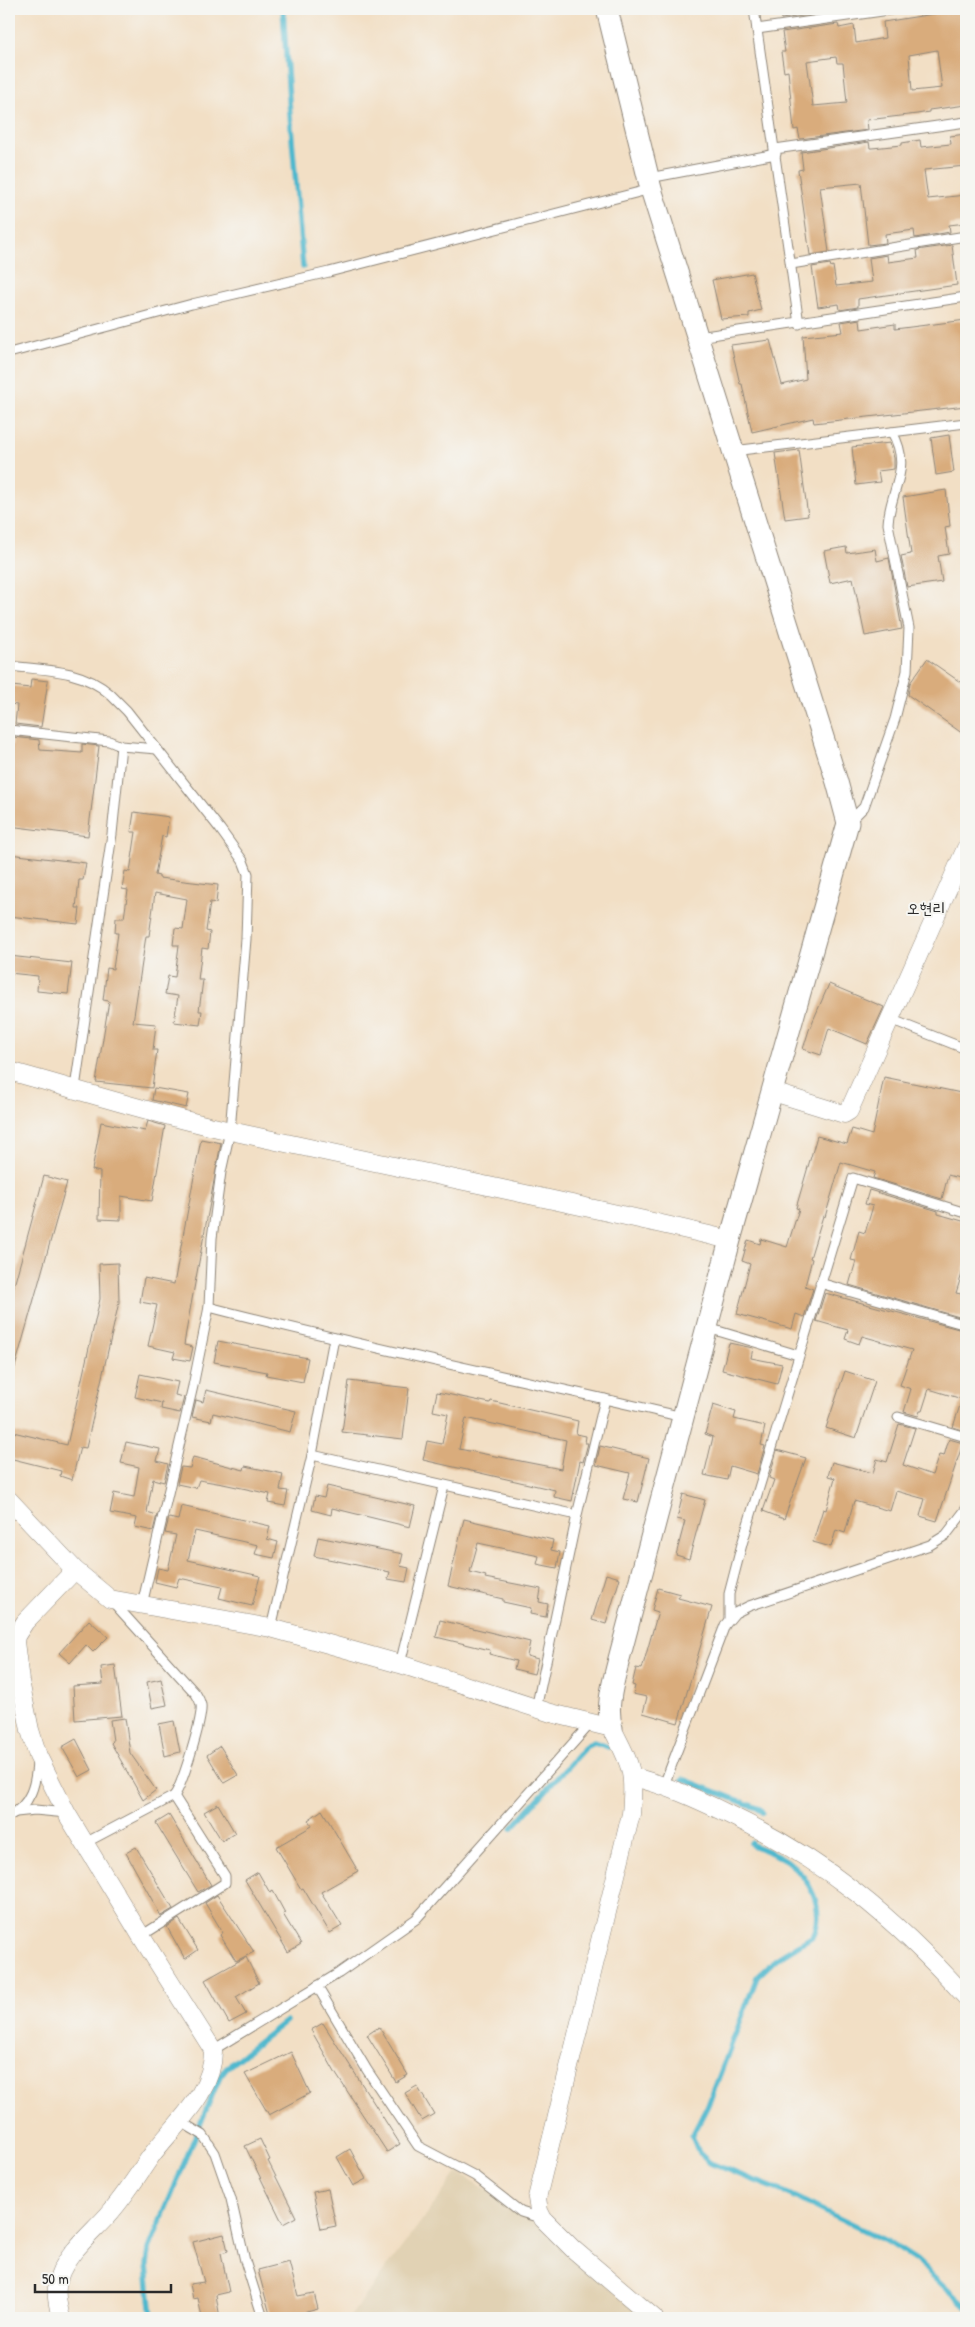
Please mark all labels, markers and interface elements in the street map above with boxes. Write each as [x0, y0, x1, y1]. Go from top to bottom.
district label: 오현리 [907, 897, 945, 919]
scale bar [35, 2262, 171, 2294]
text: 50 m [42, 2268, 69, 2289]

